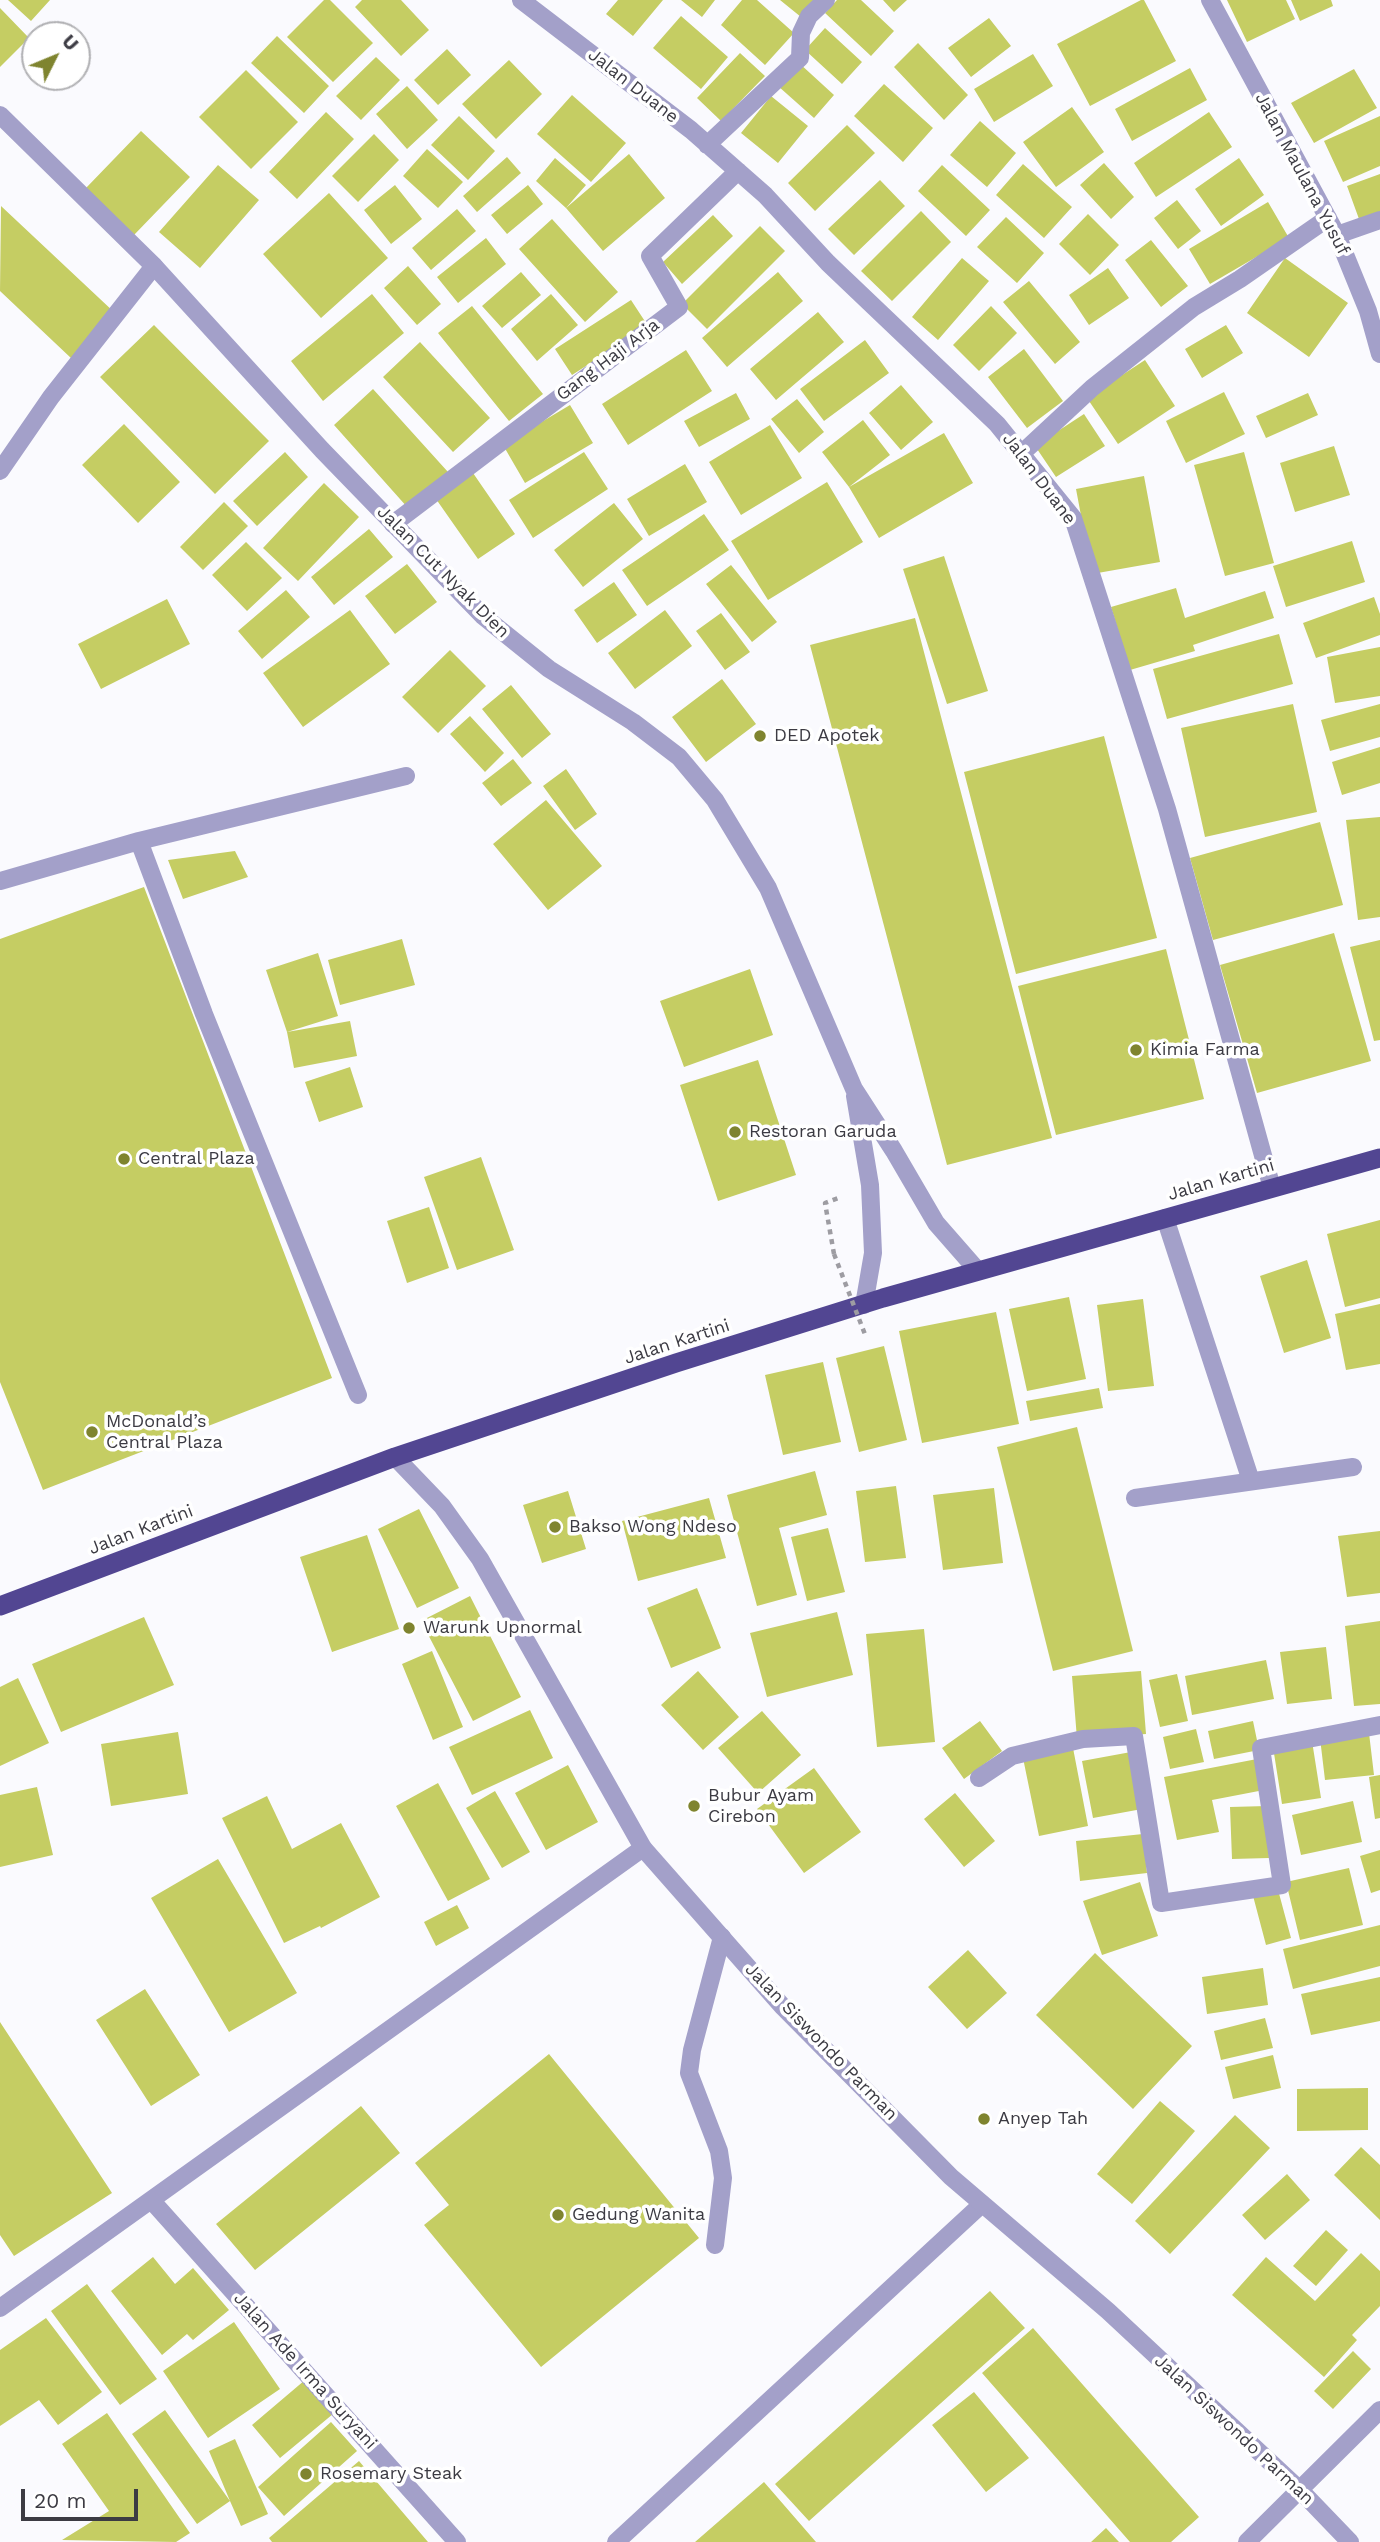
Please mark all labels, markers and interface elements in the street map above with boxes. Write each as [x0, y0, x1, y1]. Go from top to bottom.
north arrow [21, 21, 91, 91]
text: U [57, 30, 83, 55]
street label: Jalan Duane [583, 44, 683, 128]
street label: Jalan Maulana Yusuf [1250, 89, 1354, 259]
street label: Gang Haji Arja [552, 314, 664, 406]
street label: Jalan Duane [998, 429, 1080, 529]
street label: Jalan Cut Nyak Dien [372, 501, 514, 643]
place label: DED Apotek [774, 725, 880, 747]
marker: DED Apotek [752, 728, 768, 744]
place label: Kimia Farma [1150, 1039, 1260, 1061]
marker: Kimia Farma [1128, 1042, 1144, 1058]
place label: Restoran Garuda [749, 1121, 897, 1143]
marker: Restoran Garuda [727, 1124, 743, 1140]
place label: Central Plaza [138, 1148, 255, 1170]
marker: Central Plaza [116, 1151, 132, 1167]
street label: Jalan Kartini [1165, 1154, 1277, 1206]
street label: Jalan Kartini [621, 1315, 733, 1369]
place label: McDonald’s Central Plaza [106, 1411, 223, 1454]
marker: McDonald’s Central Plaza [84, 1424, 100, 1440]
street label: Jalan Kartini [86, 1500, 196, 1560]
place label: Bakso Wong Ndeso [569, 1516, 737, 1538]
marker: Bakso Wong Ndeso [547, 1519, 563, 1535]
place label: Warunk Upnormal [423, 1617, 582, 1639]
marker: Warunk Upnormal [401, 1620, 417, 1636]
place label: Bubur Ayam Cirebon [708, 1785, 814, 1828]
marker: Bubur Ayam Cirebon [686, 1798, 702, 1814]
street label: Jalan Siswondo Parman [740, 1959, 902, 2125]
place label: Anyep Tah [998, 2108, 1088, 2130]
marker: Anyep Tah [976, 2111, 992, 2127]
place label: Gedung Wanita [572, 2204, 705, 2226]
marker: Gedung Wanita [550, 2207, 566, 2223]
street label: Jalan Ade Irma Suryani [229, 2288, 381, 2454]
street label: Jalan Siswondo Parman [1150, 2350, 1318, 2510]
place label: Rosemary Steak [320, 2463, 462, 2485]
marker: Rosemary Steak [298, 2466, 314, 2482]
scale bar [24, 2476, 142, 2520]
text: 20 m [34, 2488, 86, 2513]

